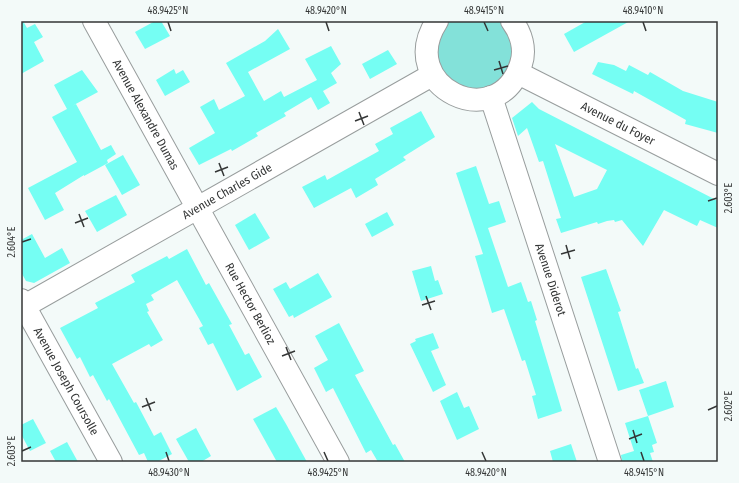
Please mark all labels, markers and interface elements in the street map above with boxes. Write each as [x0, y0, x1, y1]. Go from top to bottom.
text: 48.9425°N [148, 5, 188, 17]
text: 48.9420°N [305, 5, 347, 17]
text: 48.9415°N [464, 5, 504, 17]
text: 48.9410°N [623, 5, 663, 17]
street label: Avenue Alexandre Dumas [110, 57, 182, 172]
street label: Avenue du Foyer [579, 99, 658, 148]
street label: Avenue Charles Gide [180, 160, 274, 222]
text: 2.603°E [723, 182, 735, 213]
text: 2.604°E [6, 226, 18, 257]
street label: Avenue Diderot [532, 242, 569, 318]
street label: Rue Hector Berlioz [222, 260, 279, 347]
street label: Avenue Joseph Coursolle [31, 325, 102, 438]
text: 2.602°E [723, 391, 735, 421]
text: 2.603°E [6, 435, 18, 466]
text: 48.9430°N [148, 467, 190, 479]
text: 48.9425°N [308, 467, 348, 479]
text: 48.9420°N [465, 467, 507, 479]
text: 48.9415°N [624, 467, 664, 479]

